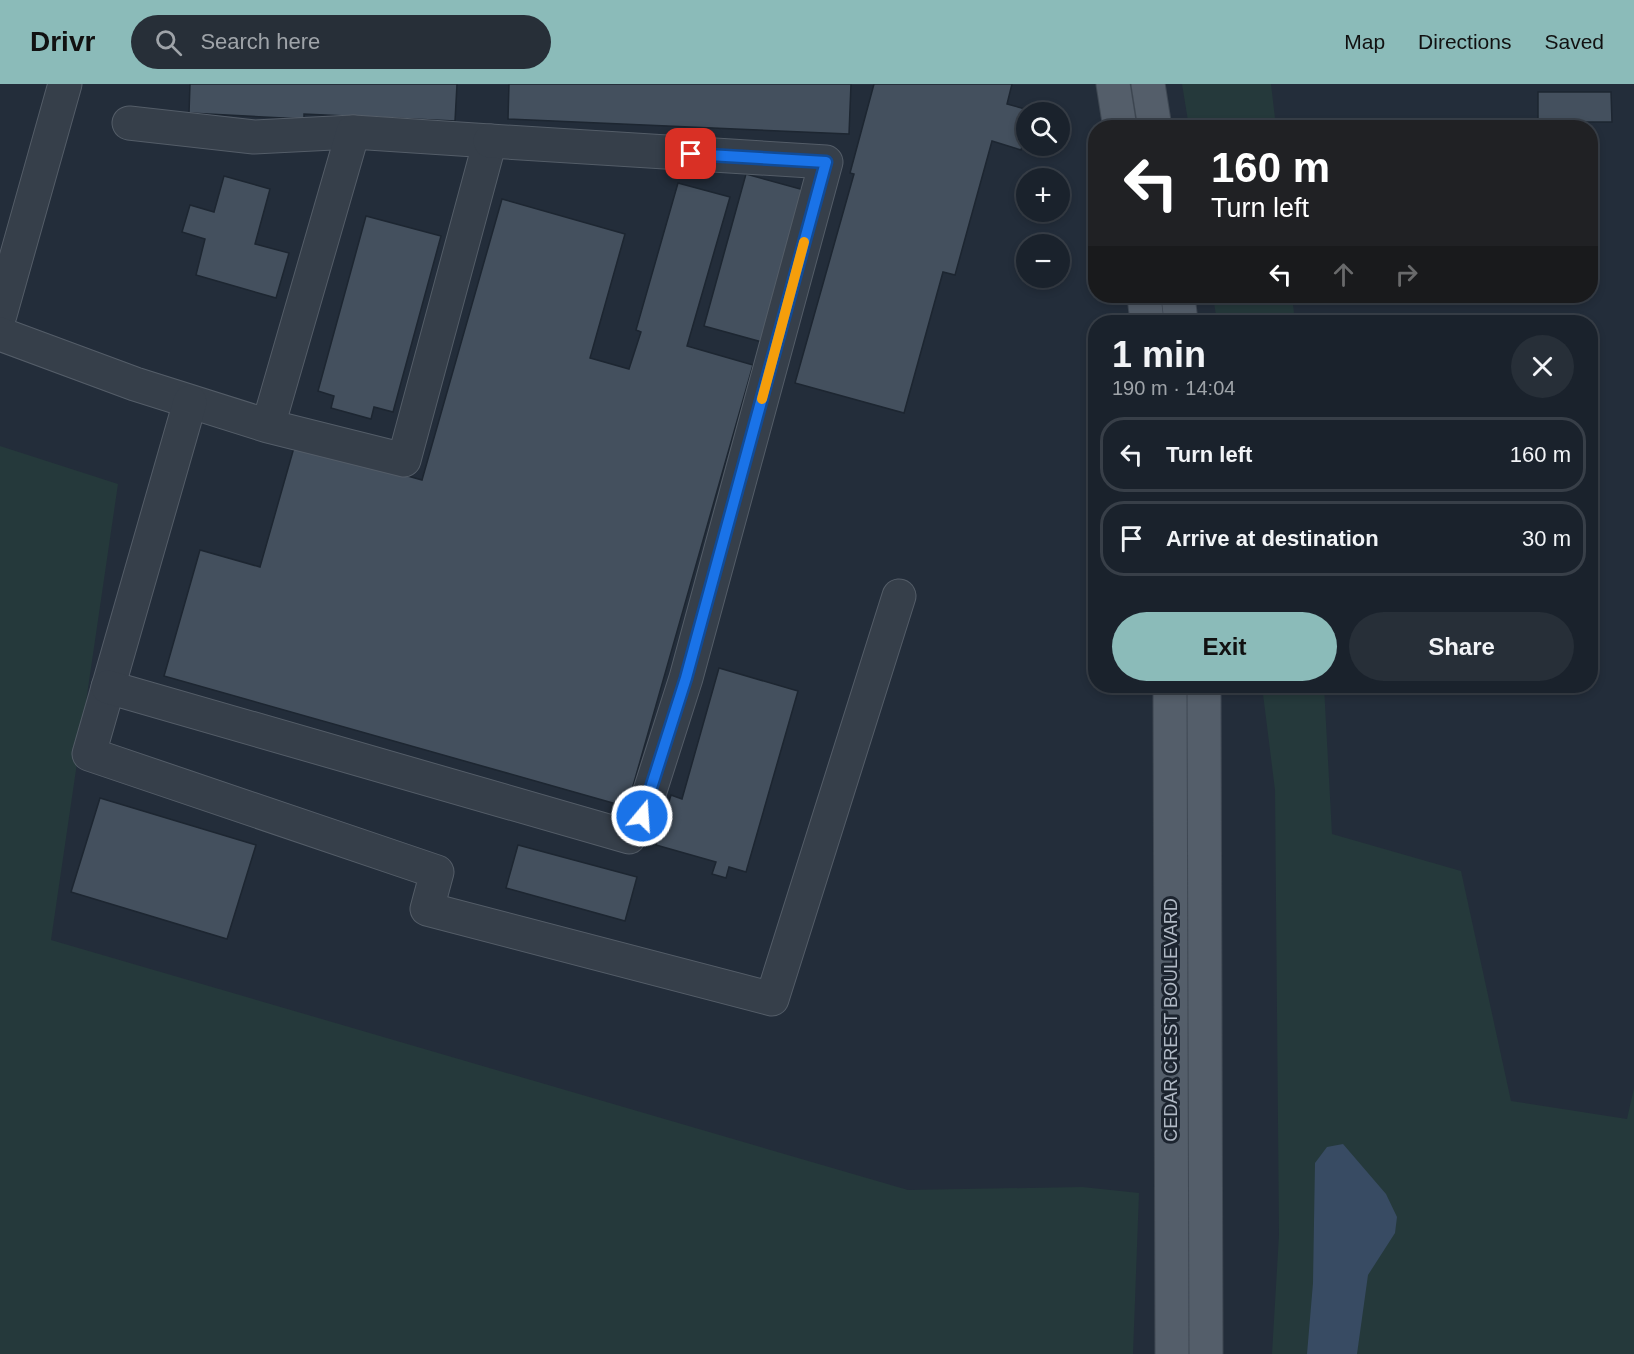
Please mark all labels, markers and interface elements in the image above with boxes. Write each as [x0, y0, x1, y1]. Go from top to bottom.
search box [131, 15, 551, 69]
text: Drivr [30, 26, 95, 57]
icon: search [152, 26, 185, 59]
text: Search here [200, 29, 320, 54]
text: Map [1344, 30, 1385, 53]
text: Directions [1418, 30, 1511, 53]
text: Saved [1544, 30, 1604, 53]
map controls [1016, 102, 1070, 288]
button: search [1016, 102, 1070, 156]
pin [665, 128, 716, 179]
icon: arrive [674, 137, 707, 170]
icon: left [1112, 144, 1190, 222]
text: 160 m [1211, 144, 1330, 191]
button: + [1016, 168, 1070, 222]
text: Turn left [1211, 193, 1309, 223]
button: − [1016, 234, 1070, 288]
icon: left [1264, 258, 1297, 291]
icon: ahead [1327, 258, 1360, 291]
icon: right [1390, 258, 1423, 291]
text: 1 min [1112, 334, 1206, 375]
button: close [1511, 335, 1574, 398]
text: 190 m · 14:04 [1112, 377, 1235, 399]
icon: left [1115, 438, 1148, 471]
text: Turn left [1166, 442, 1252, 467]
text: 160 m [1510, 442, 1571, 467]
icon: arrive [1115, 522, 1148, 555]
text: Arrive at destination [1166, 526, 1379, 551]
text: 30 m [1522, 526, 1571, 551]
button: Exit [1112, 612, 1337, 681]
button: Share [1349, 612, 1574, 681]
position arrow [610, 784, 674, 848]
street label: CEDAR CREST BOULEVARD [1161, 898, 1181, 1142]

